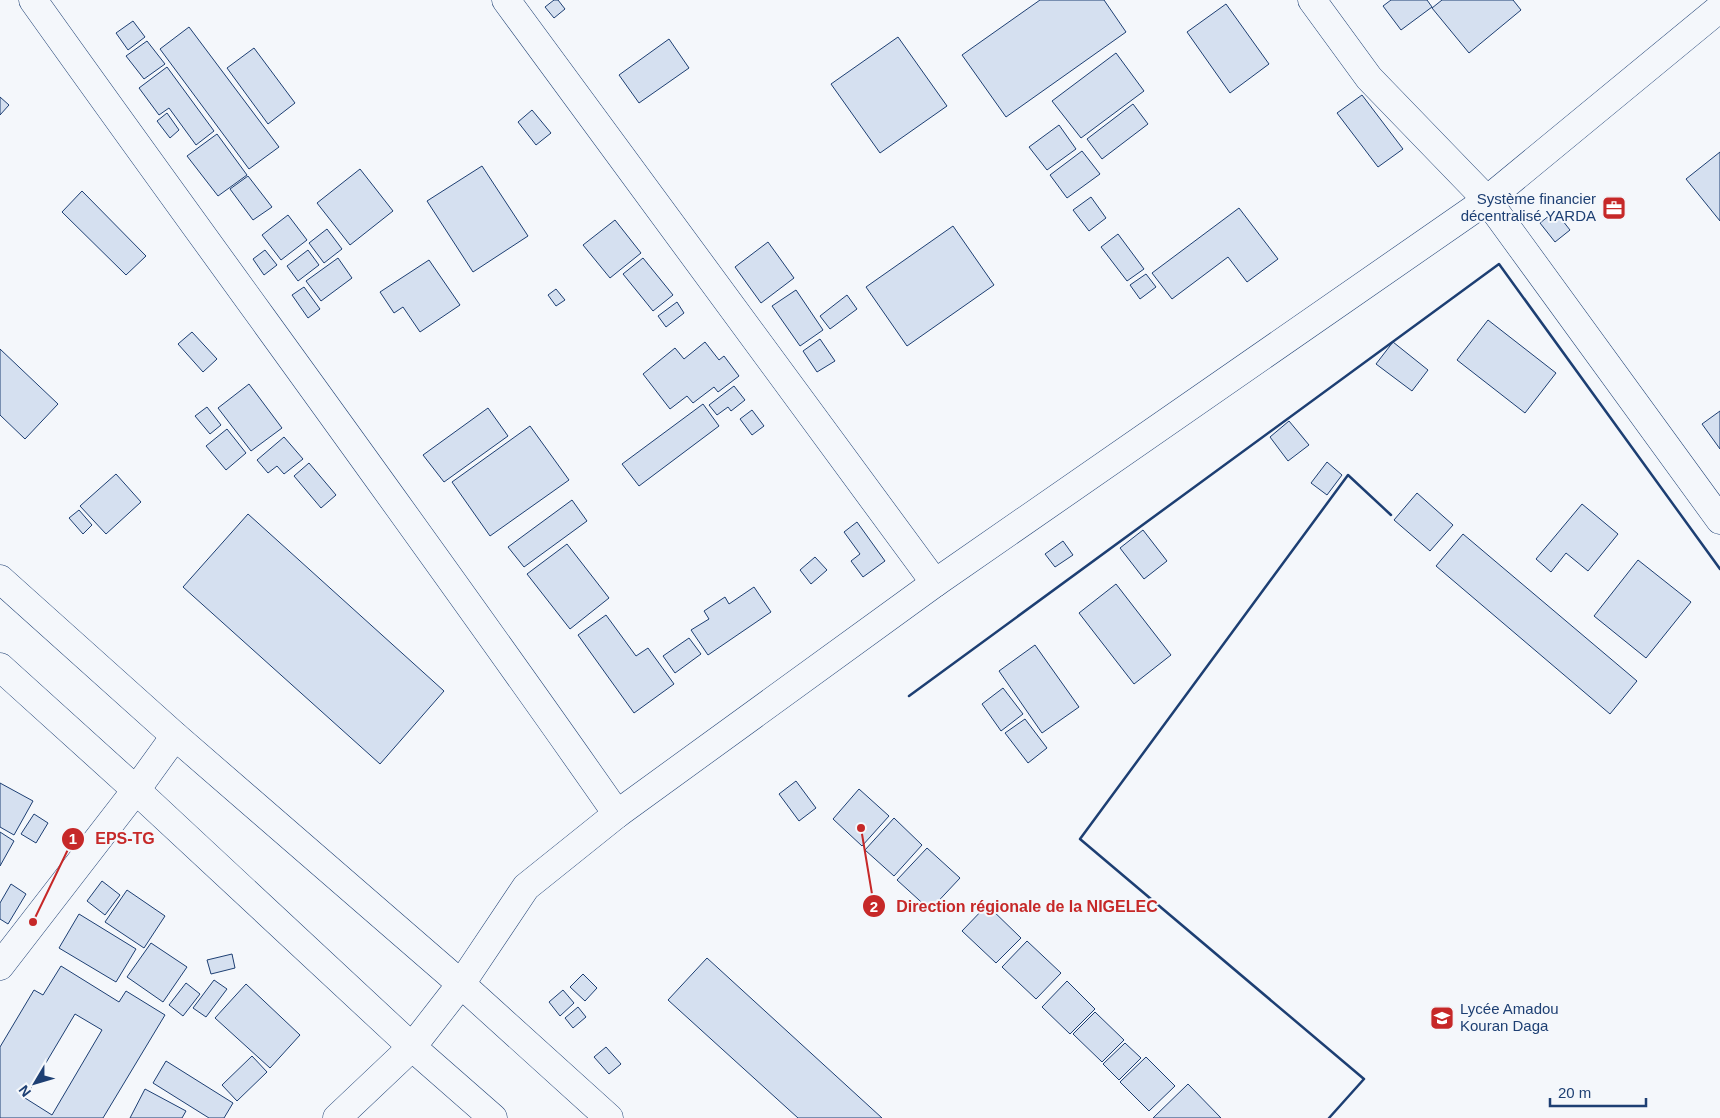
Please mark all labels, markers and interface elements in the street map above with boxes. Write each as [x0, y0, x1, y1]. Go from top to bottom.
place label: Système financier décentralisé YARDA [1461, 190, 1596, 224]
office icon: Système financier décentralisé YARDA [1601, 195, 1627, 221]
callout: EPS-TG [60, 823, 165, 854]
text: 1 [69, 830, 77, 847]
text: EPS-TG [95, 830, 155, 847]
callout: Direction régionale de la NIGELEC [861, 891, 1168, 922]
text: 2 [870, 898, 878, 915]
text: Direction régionale de la NIGELEC [896, 898, 1158, 915]
place label: Lycée Amadou Kouran Daga [1460, 1000, 1559, 1034]
school or university icon: Lycée Amadou Kouran Daga [1429, 1005, 1455, 1031]
north arrow [10, 1058, 60, 1108]
scale bar [1550, 1076, 1646, 1108]
text: N [15, 1082, 34, 1100]
text: 20 m [1558, 1084, 1591, 1101]

